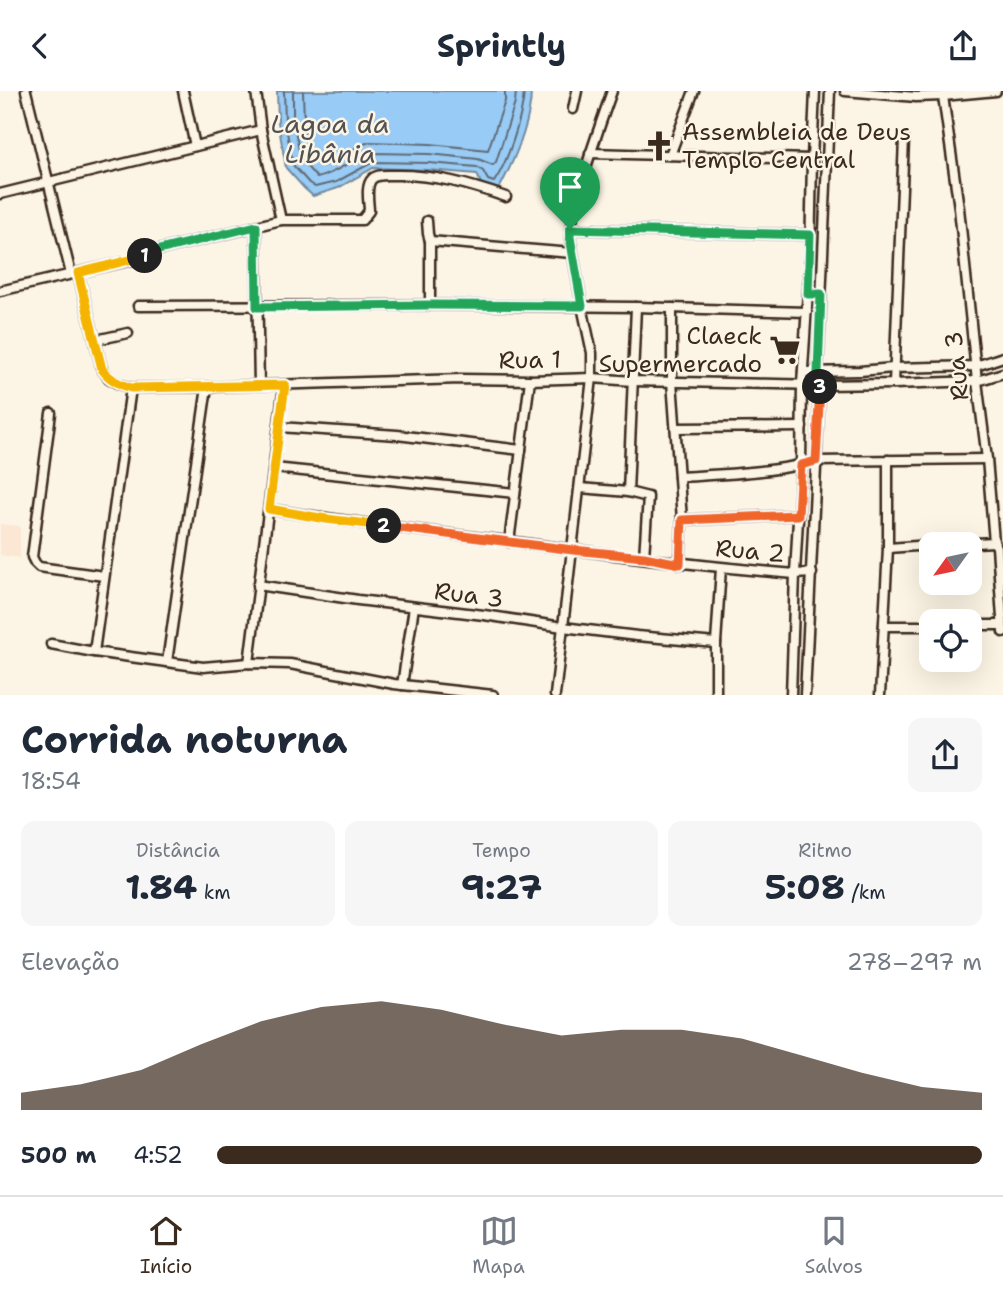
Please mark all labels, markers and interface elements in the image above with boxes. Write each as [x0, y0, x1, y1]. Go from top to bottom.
text: Sprintly [437, 24, 566, 67]
icon: back [21, 27, 59, 65]
icon: share [944, 27, 982, 65]
water label: Lagoa da Libânia [271, 106, 389, 171]
place label: Assembleia de Deus Templo Central [682, 116, 911, 176]
church icon: Assembleia de Deus Templo Central [642, 129, 676, 163]
pin [540, 157, 600, 229]
icon: arrive [551, 168, 589, 206]
pin: 1 [128, 239, 162, 273]
text: 1 [140, 243, 149, 268]
place label: Claeck Supermercado [599, 320, 762, 380]
street label: Rua 3 [937, 330, 977, 402]
supermarket icon: Claeck Supermercado [768, 333, 802, 367]
street label: Rua 1 [498, 343, 562, 377]
pin: 3 [802, 369, 838, 405]
text: 3 [813, 374, 826, 399]
pin: 2 [366, 509, 402, 543]
text: 2 [377, 513, 390, 538]
street label: Rua 2 [714, 532, 786, 570]
north arrow [919, 532, 982, 595]
map controls [919, 532, 982, 672]
street label: Rua 3 [433, 575, 505, 615]
button: locate [919, 609, 982, 672]
text: Corrida noturna [21, 714, 348, 765]
button: share [908, 718, 982, 792]
text: 18:54 [21, 766, 81, 796]
text: Distância [136, 838, 220, 863]
text: Tempo [472, 838, 531, 863]
text: Ritmo [798, 838, 852, 863]
text: 1.84 [125, 863, 197, 910]
text: 9:27 [461, 863, 542, 910]
text: 5:08 [765, 863, 845, 910]
text: km [197, 880, 231, 905]
text: /km [845, 880, 886, 905]
text: Elevação [21, 947, 120, 977]
text: 278–297 m [847, 947, 982, 977]
text: 500 m [21, 1140, 96, 1170]
text: 4:52 [133, 1140, 183, 1170]
tab: Início [140, 1212, 192, 1279]
tab: Mapa [472, 1212, 525, 1279]
tab: Salvos [805, 1212, 863, 1279]

